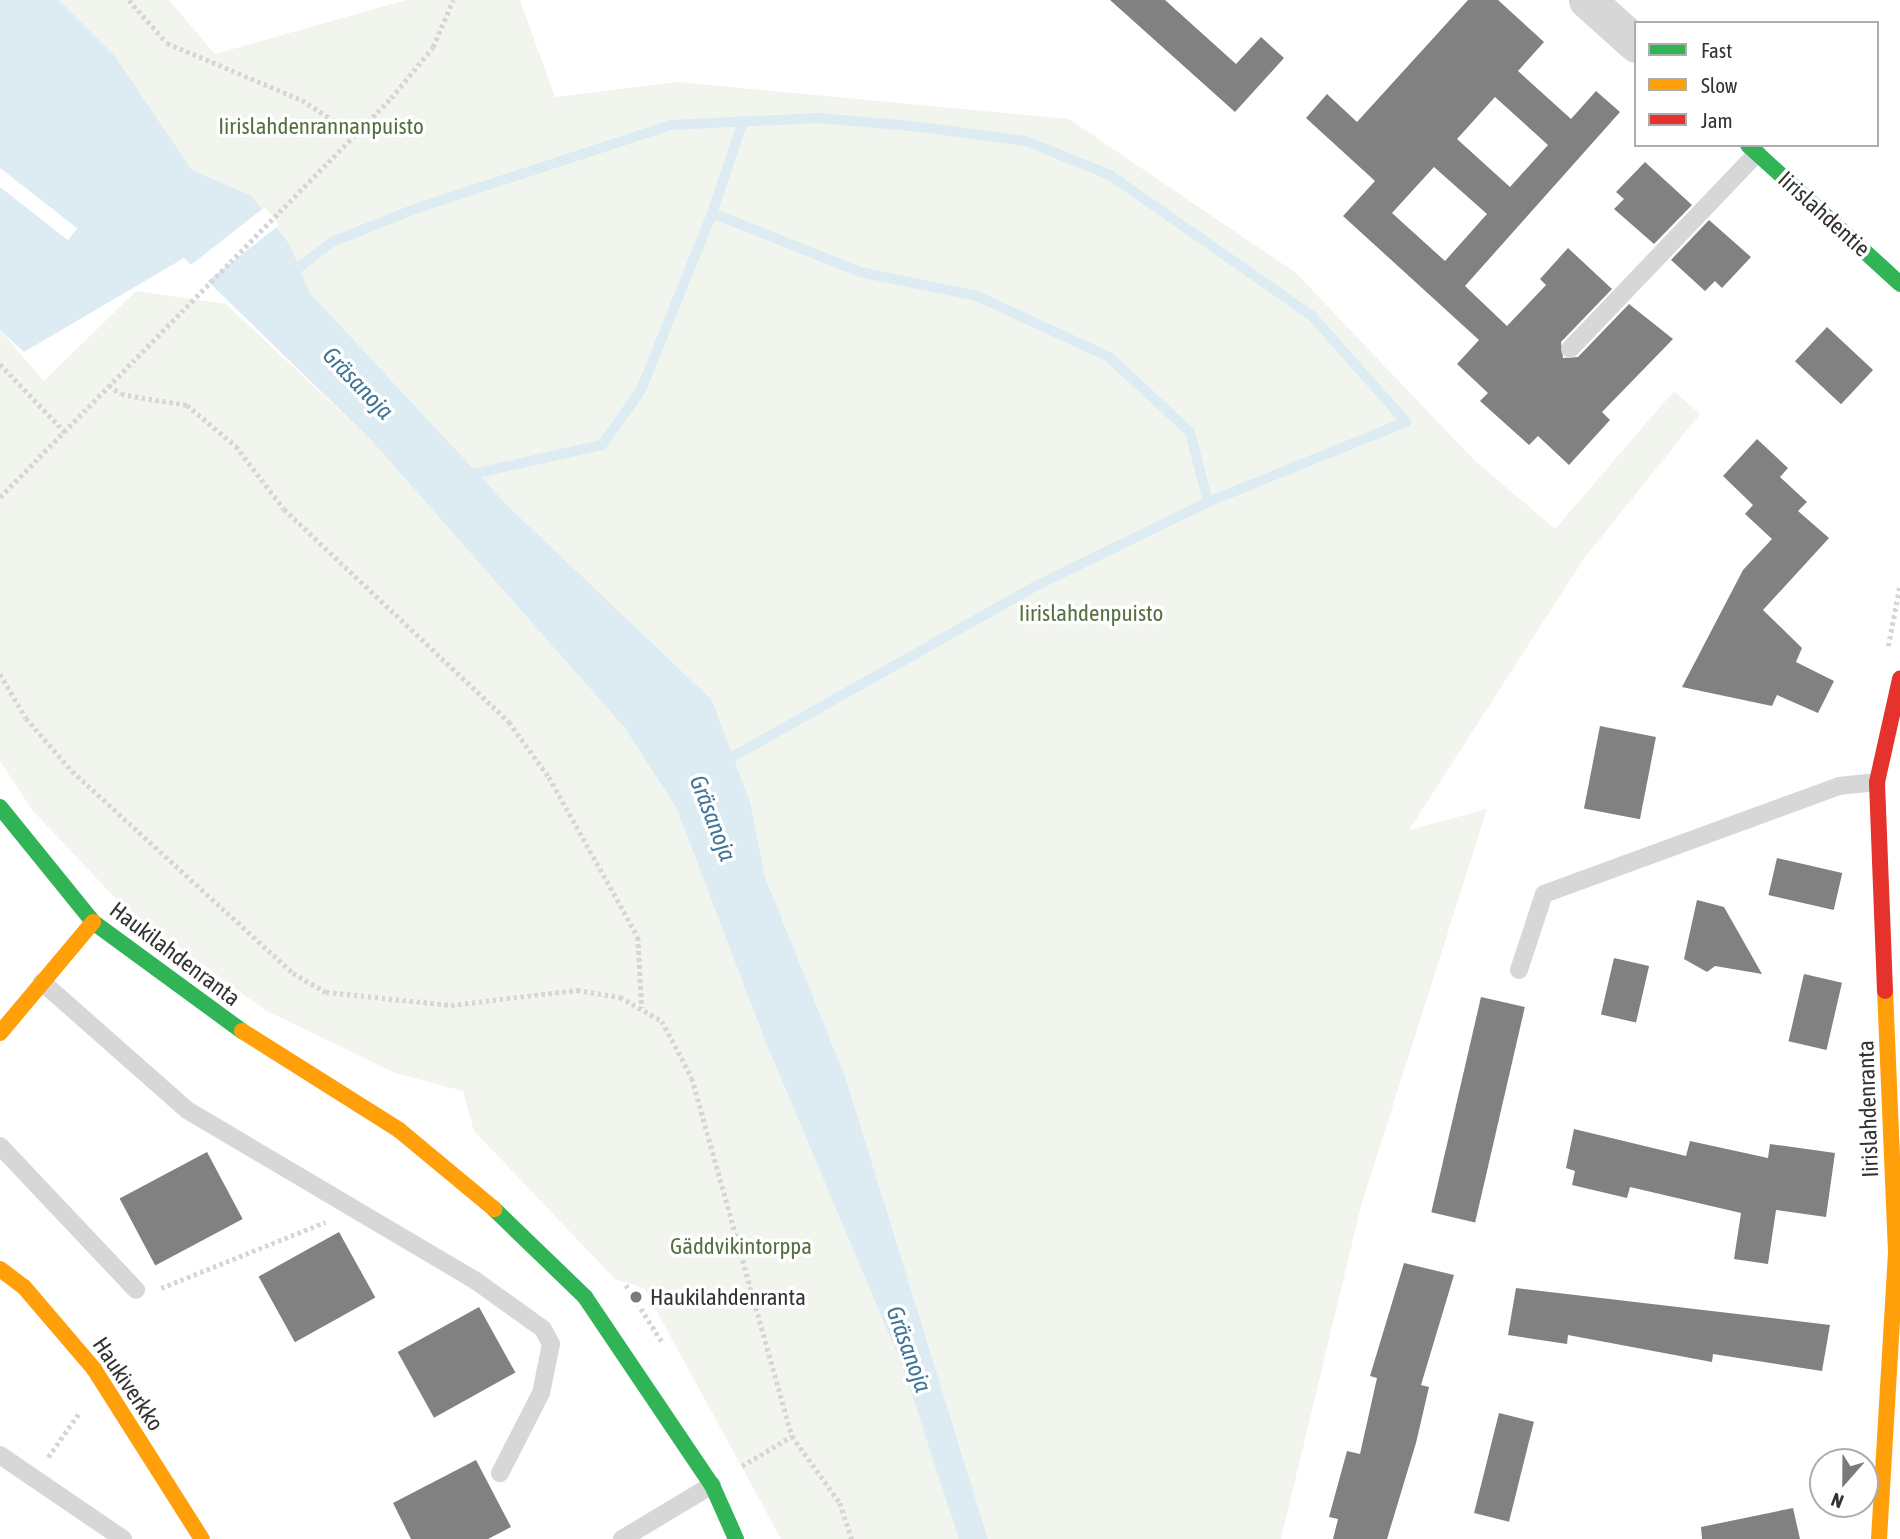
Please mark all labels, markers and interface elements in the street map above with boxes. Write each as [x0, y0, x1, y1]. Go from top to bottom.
legend [1634, 21, 1879, 147]
text: Fast [1701, 38, 1732, 62]
text: Slow [1701, 73, 1737, 97]
text: Jam [1701, 108, 1733, 132]
park label: Iirislahdenrannanpuisto [218, 112, 424, 140]
street label: Iirislahdentie [1772, 166, 1876, 262]
water label: Gräsanoja [317, 341, 399, 425]
park label: Iirislahdenpuisto [1019, 599, 1163, 627]
water label: Gräsanoja [684, 771, 742, 865]
street label: Haukilahdenranta [104, 896, 246, 1012]
street label: Iirislahdenranta [1852, 1040, 1884, 1178]
park label: Gäddvikintorppa [670, 1232, 812, 1260]
place label: Haukilahdenranta [650, 1283, 806, 1311]
marker: Haukilahdenranta [628, 1289, 644, 1305]
water label: Gräsanoja [880, 1302, 938, 1396]
street label: Haukiverkko [87, 1332, 169, 1436]
north arrow [1809, 1448, 1879, 1518]
text: N [1828, 1488, 1846, 1513]

